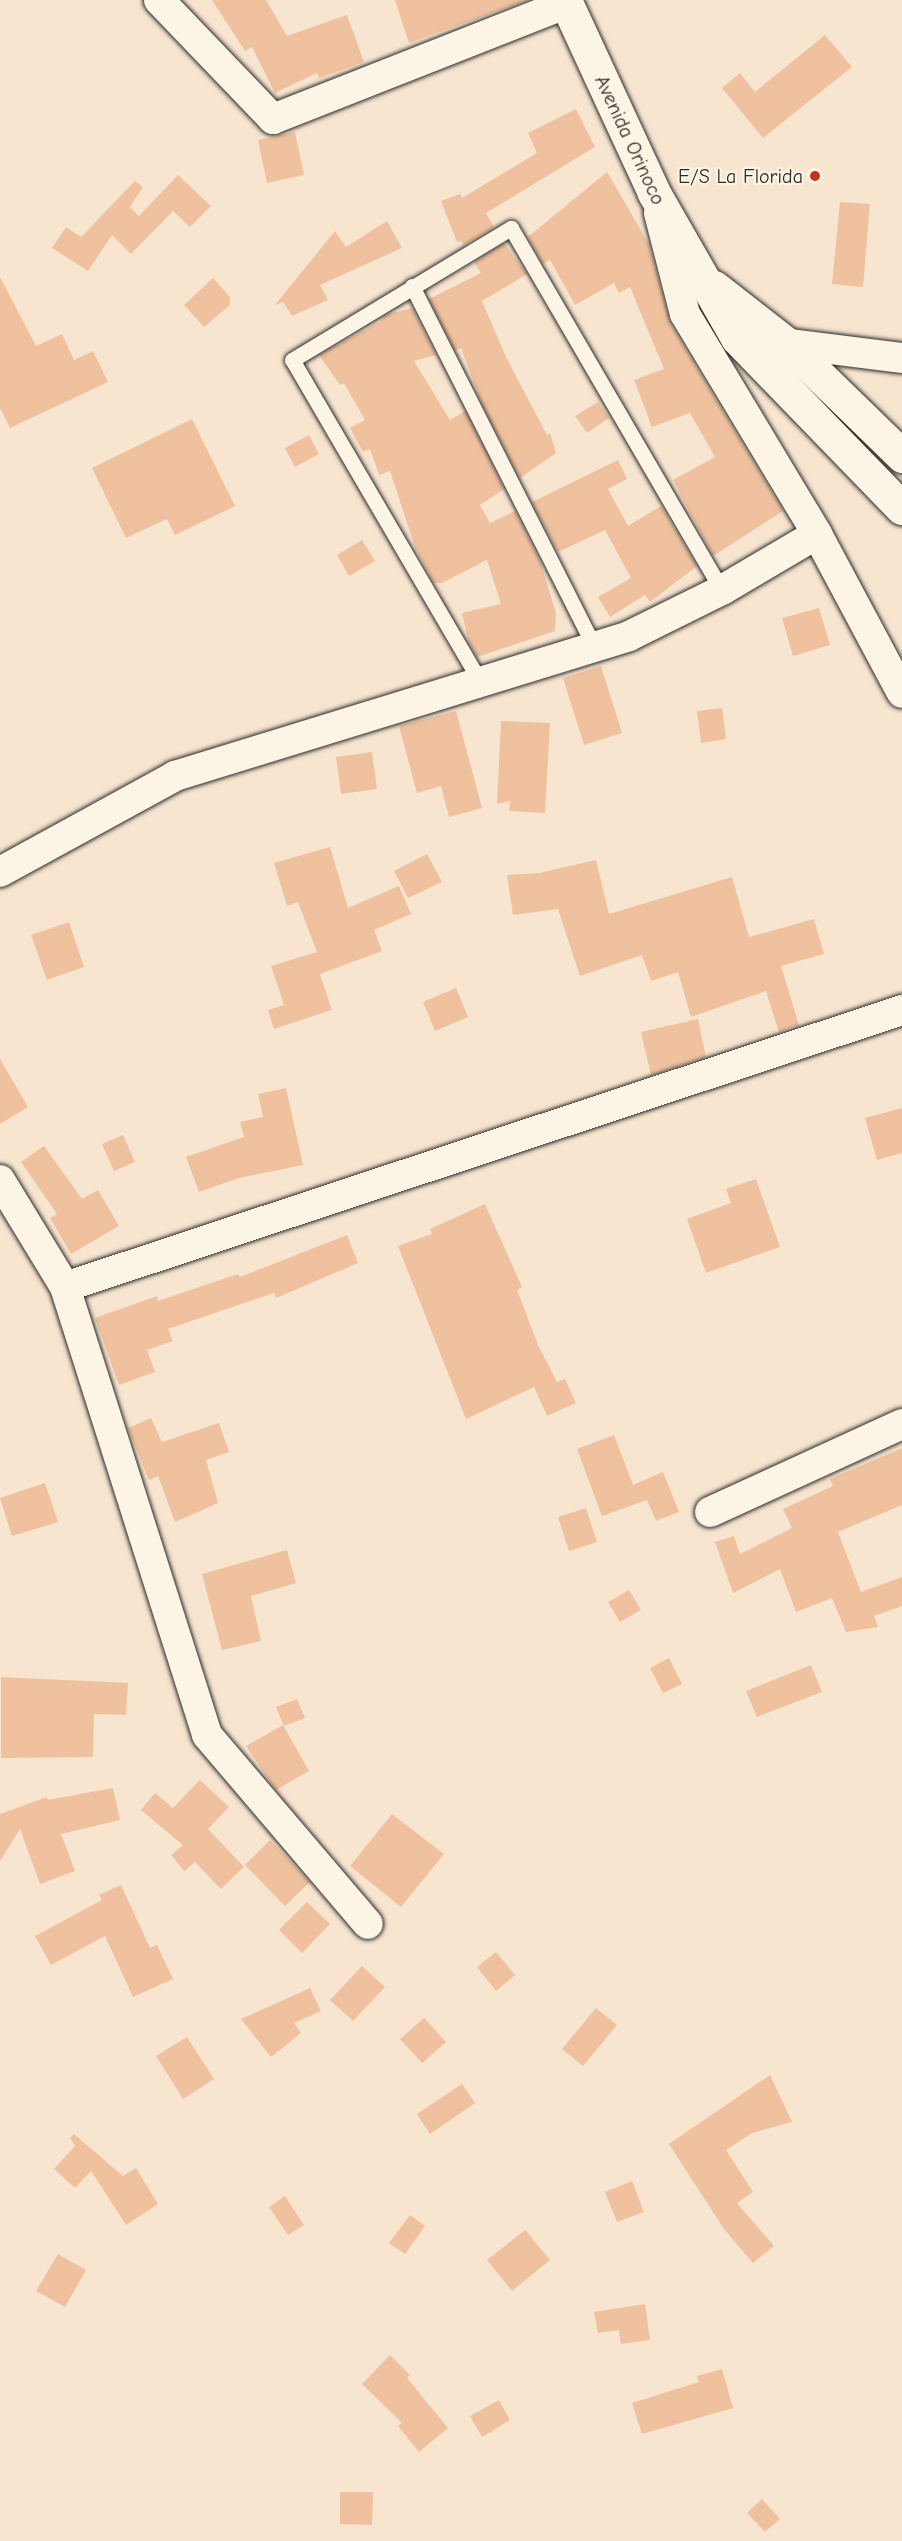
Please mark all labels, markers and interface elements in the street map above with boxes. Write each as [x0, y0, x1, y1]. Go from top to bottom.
street label: Avenida Orinoco [590, 71, 670, 209]
place label: E/S La Florida [678, 164, 803, 188]
marker: E/S La Florida [808, 169, 822, 183]

